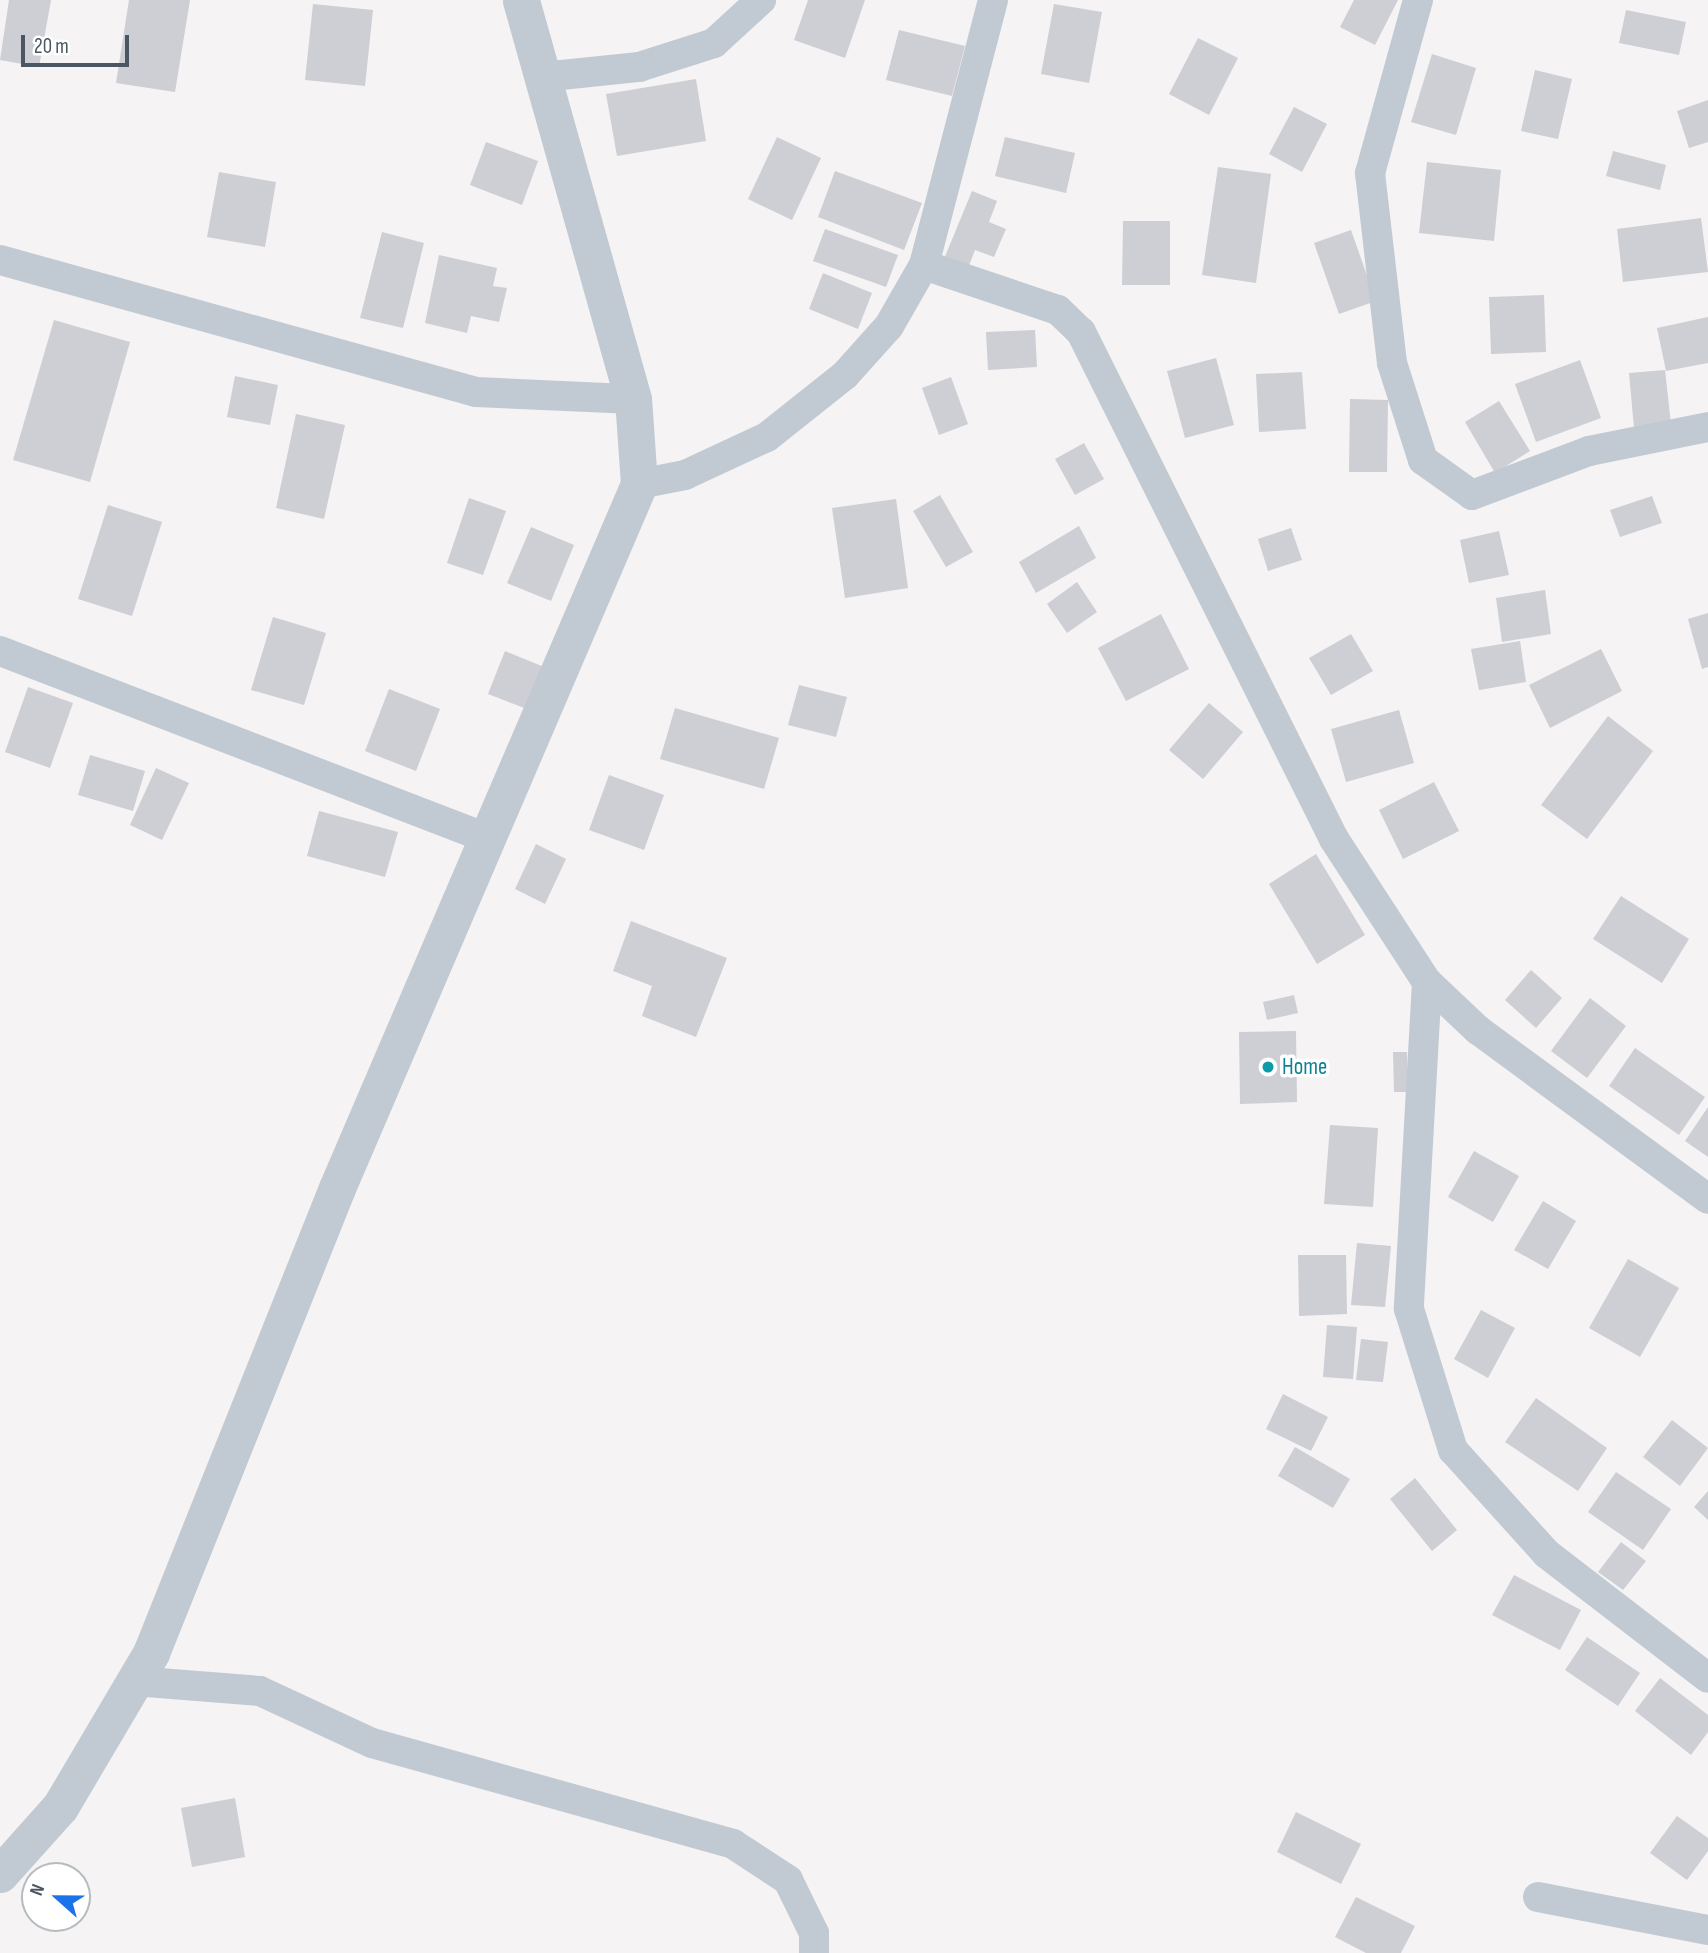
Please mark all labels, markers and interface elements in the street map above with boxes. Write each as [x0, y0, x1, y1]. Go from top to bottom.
scale bar [24, 21, 133, 65]
text: 20 m [34, 34, 69, 59]
place label: Home [1282, 1053, 1327, 1081]
marker: Home [1260, 1059, 1276, 1075]
north arrow [21, 1862, 91, 1932]
text: N [25, 1881, 50, 1899]

